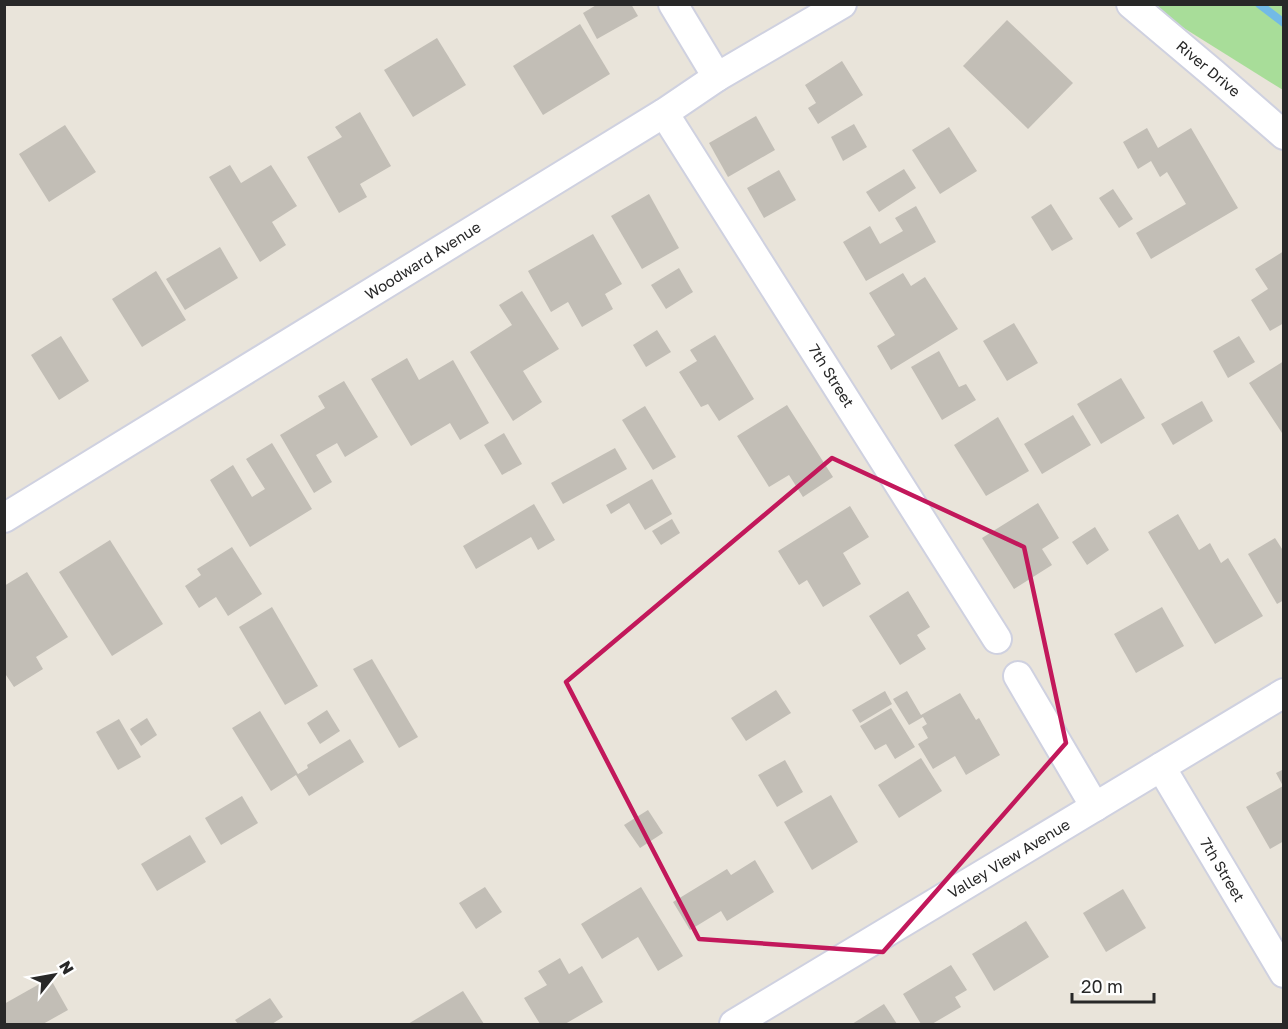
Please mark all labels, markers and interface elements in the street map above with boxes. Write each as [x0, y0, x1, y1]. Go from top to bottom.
street label: River Drive [1173, 36, 1244, 100]
street label: Woodward Avenue [361, 217, 484, 303]
street label: 7th Street [805, 340, 858, 410]
street label: Valley View Avenue [944, 814, 1073, 902]
street label: 7th Street [1197, 834, 1249, 905]
north arrow [24, 945, 84, 1005]
text: N [55, 957, 79, 978]
scale bar [1072, 966, 1154, 1004]
text: 20 m [1081, 975, 1123, 997]

